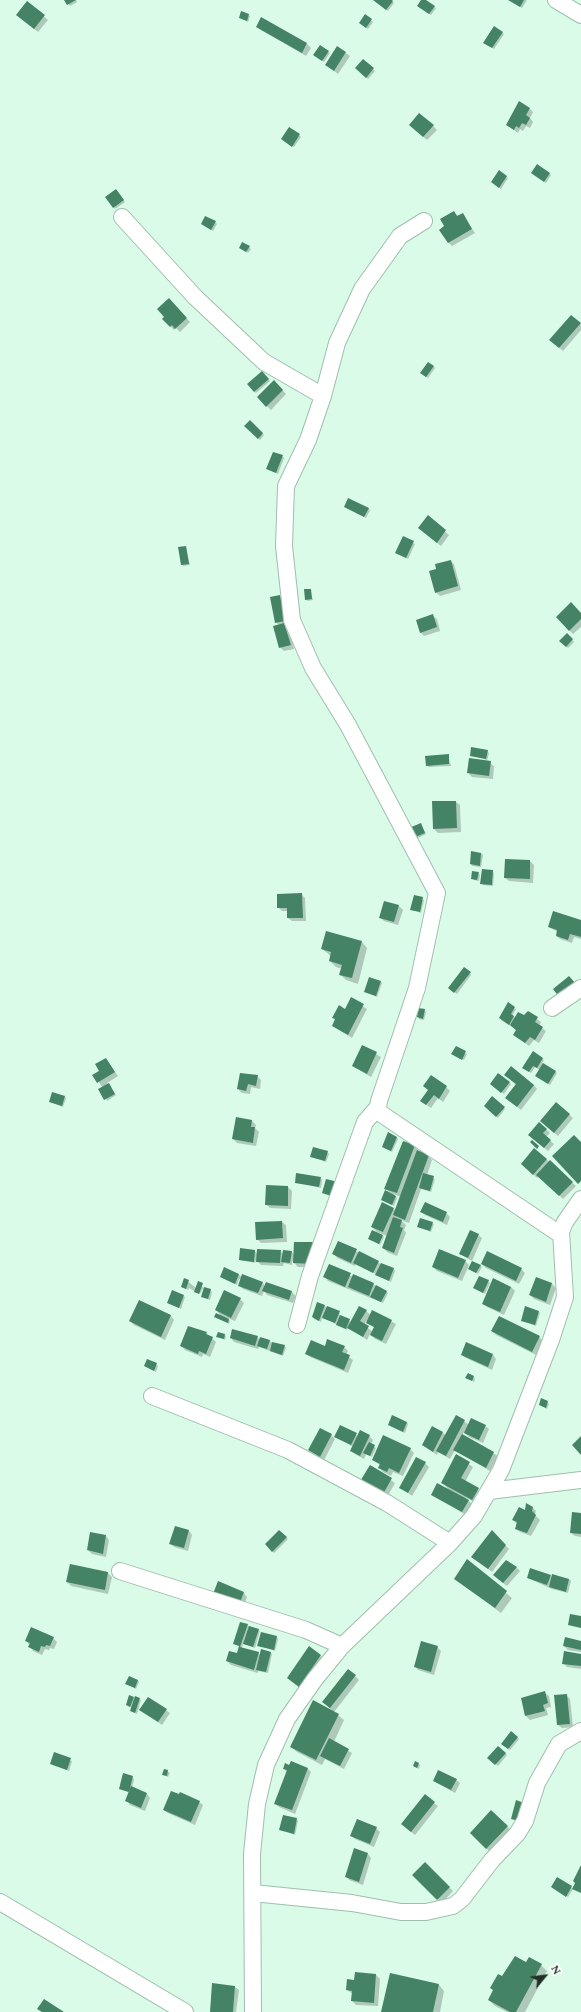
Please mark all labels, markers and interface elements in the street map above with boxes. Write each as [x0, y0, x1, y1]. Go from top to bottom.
north arrow [525, 1956, 565, 1996]
text: N [546, 1962, 566, 1978]

